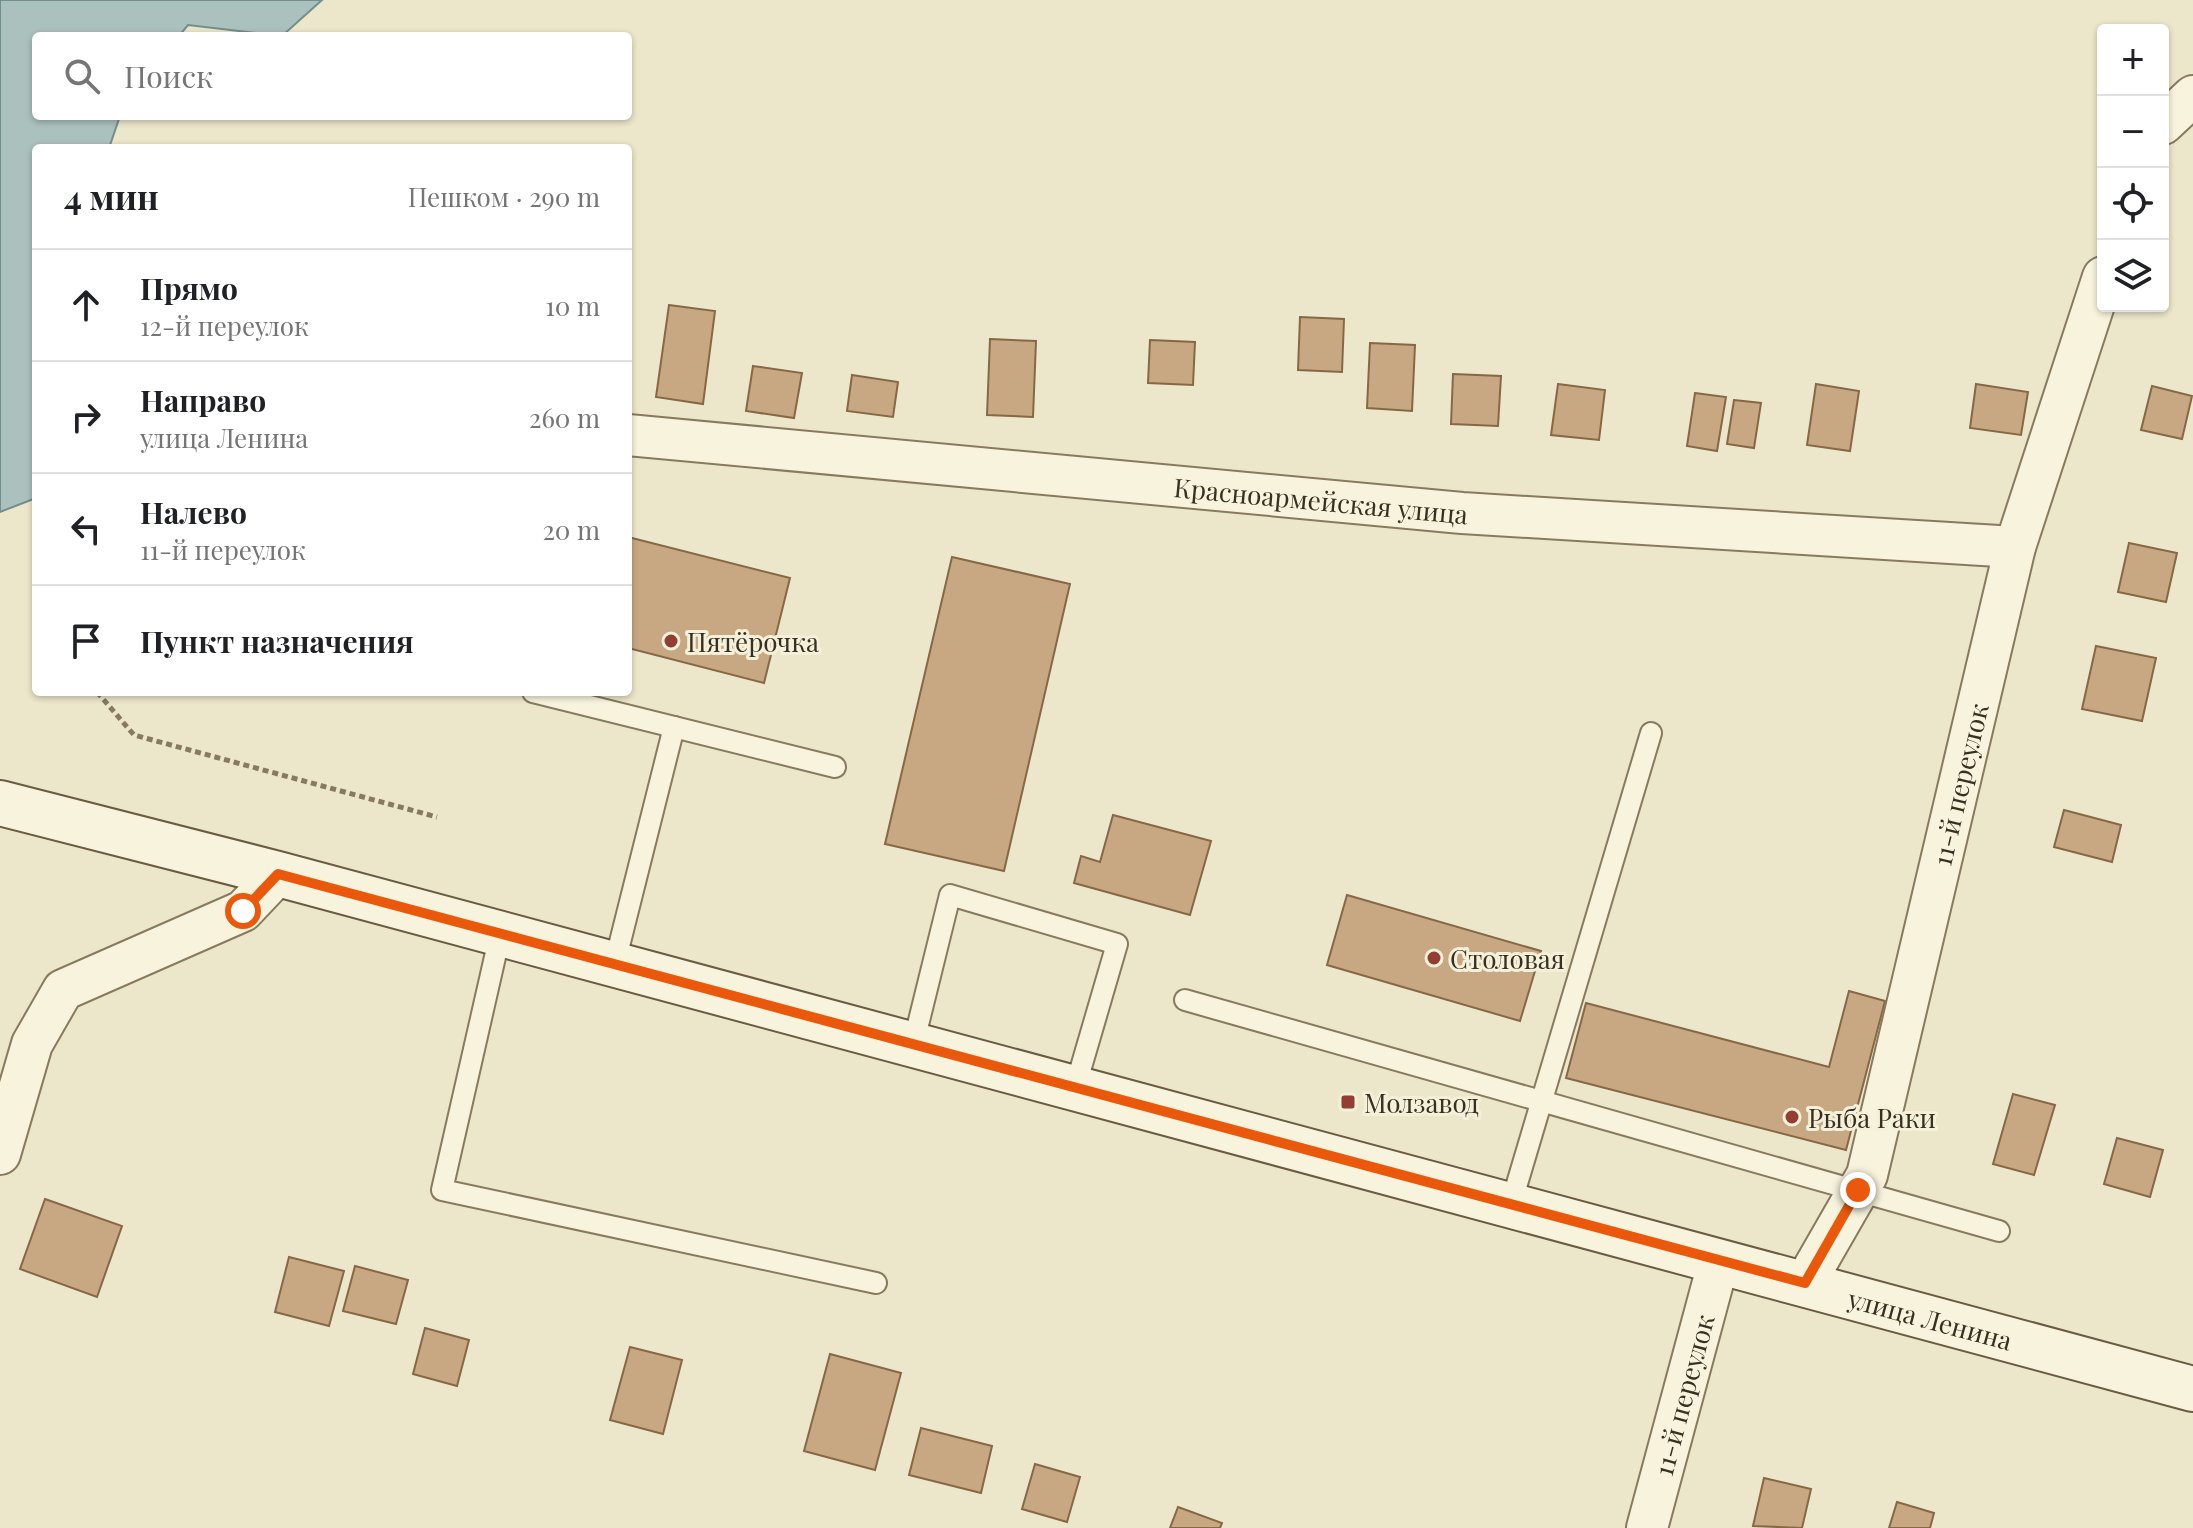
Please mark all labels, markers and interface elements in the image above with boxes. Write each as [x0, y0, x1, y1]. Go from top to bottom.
map controls [2097, 24, 2169, 312]
button: + [2097, 24, 2169, 96]
search box [32, 32, 632, 120]
icon: search [60, 54, 104, 98]
text: Поиск [124, 56, 213, 96]
button: − [2097, 96, 2169, 168]
button: locate [2097, 168, 2169, 240]
text: 4 мин [64, 173, 159, 219]
text: Пешком · 290 m [408, 179, 600, 214]
button: layers [2097, 240, 2169, 312]
text: Прямо [140, 268, 238, 308]
icon: ahead [64, 283, 108, 327]
text: 10 m [545, 288, 600, 323]
text: 12-й переулок [140, 308, 309, 343]
text: Направо [140, 380, 266, 420]
icon: right [64, 395, 108, 439]
text: 260 m [529, 400, 600, 435]
text: улица Ленина [140, 420, 308, 455]
street label: Красноармейская улица [1172, 469, 1470, 531]
text: Налево [140, 492, 247, 532]
icon: left [64, 507, 108, 551]
text: 20 m [542, 512, 600, 547]
text: 11-й переулок [140, 532, 306, 567]
icon: arrive [64, 619, 108, 663]
text: Пункт назначения [140, 621, 414, 661]
place label: Пятёрочка [687, 624, 819, 659]
marker: Пятёрочка [662, 632, 680, 650]
street label: 11-й переулок [1923, 699, 1995, 869]
route start [225, 893, 261, 929]
place label: Столовая [1450, 941, 1565, 976]
marker: Столовая [1425, 949, 1443, 967]
place label: Молзавод [1364, 1085, 1479, 1120]
marker: Молзавод [1339, 1093, 1357, 1111]
place label: Рыба Раки [1808, 1100, 1936, 1135]
marker: Рыба Раки [1783, 1108, 1801, 1126]
route end [1840, 1172, 1876, 1208]
street label: улица Ленина [1844, 1279, 2016, 1357]
street label: 11-й переулок [1644, 1310, 1721, 1479]

